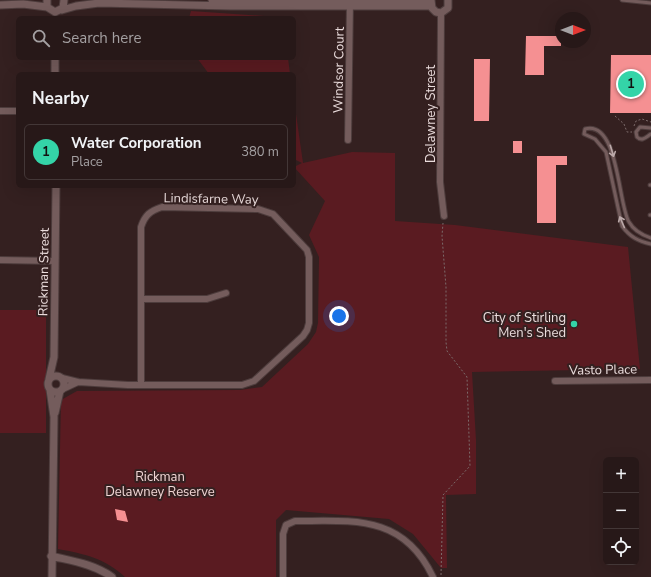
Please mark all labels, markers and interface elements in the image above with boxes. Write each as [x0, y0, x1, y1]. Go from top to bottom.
north arrow [555, 12, 591, 48]
search box [16, 16, 296, 60]
street label: Windsor Court [329, 26, 349, 113]
icon: search [30, 27, 52, 49]
text: Search here [62, 28, 142, 48]
street label: Delawney Street [422, 65, 440, 163]
pin: 1 [618, 69, 644, 99]
text: Nearby [32, 87, 89, 110]
text: Water Corporation [71, 133, 202, 153]
text: 1 [42, 143, 50, 161]
text: 380 m [241, 143, 279, 161]
one-way arrow [608, 144, 616, 156]
text: Place [71, 153, 103, 171]
street label: Lindisfarne Way [163, 189, 259, 209]
one-way arrow [617, 217, 625, 229]
street label: Rickman Street [34, 227, 54, 316]
your location [329, 306, 349, 326]
place label: City of Stirling Men's Shed [483, 309, 566, 342]
marker: City of Stirling Men's Shed [569, 319, 579, 329]
street label: Vasto Place [568, 360, 637, 380]
map controls [603, 457, 639, 565]
button: + [603, 457, 639, 493]
park label: Rickman Delawney Reserve [105, 468, 215, 501]
button: − [603, 493, 639, 529]
button: locate [603, 529, 639, 565]

